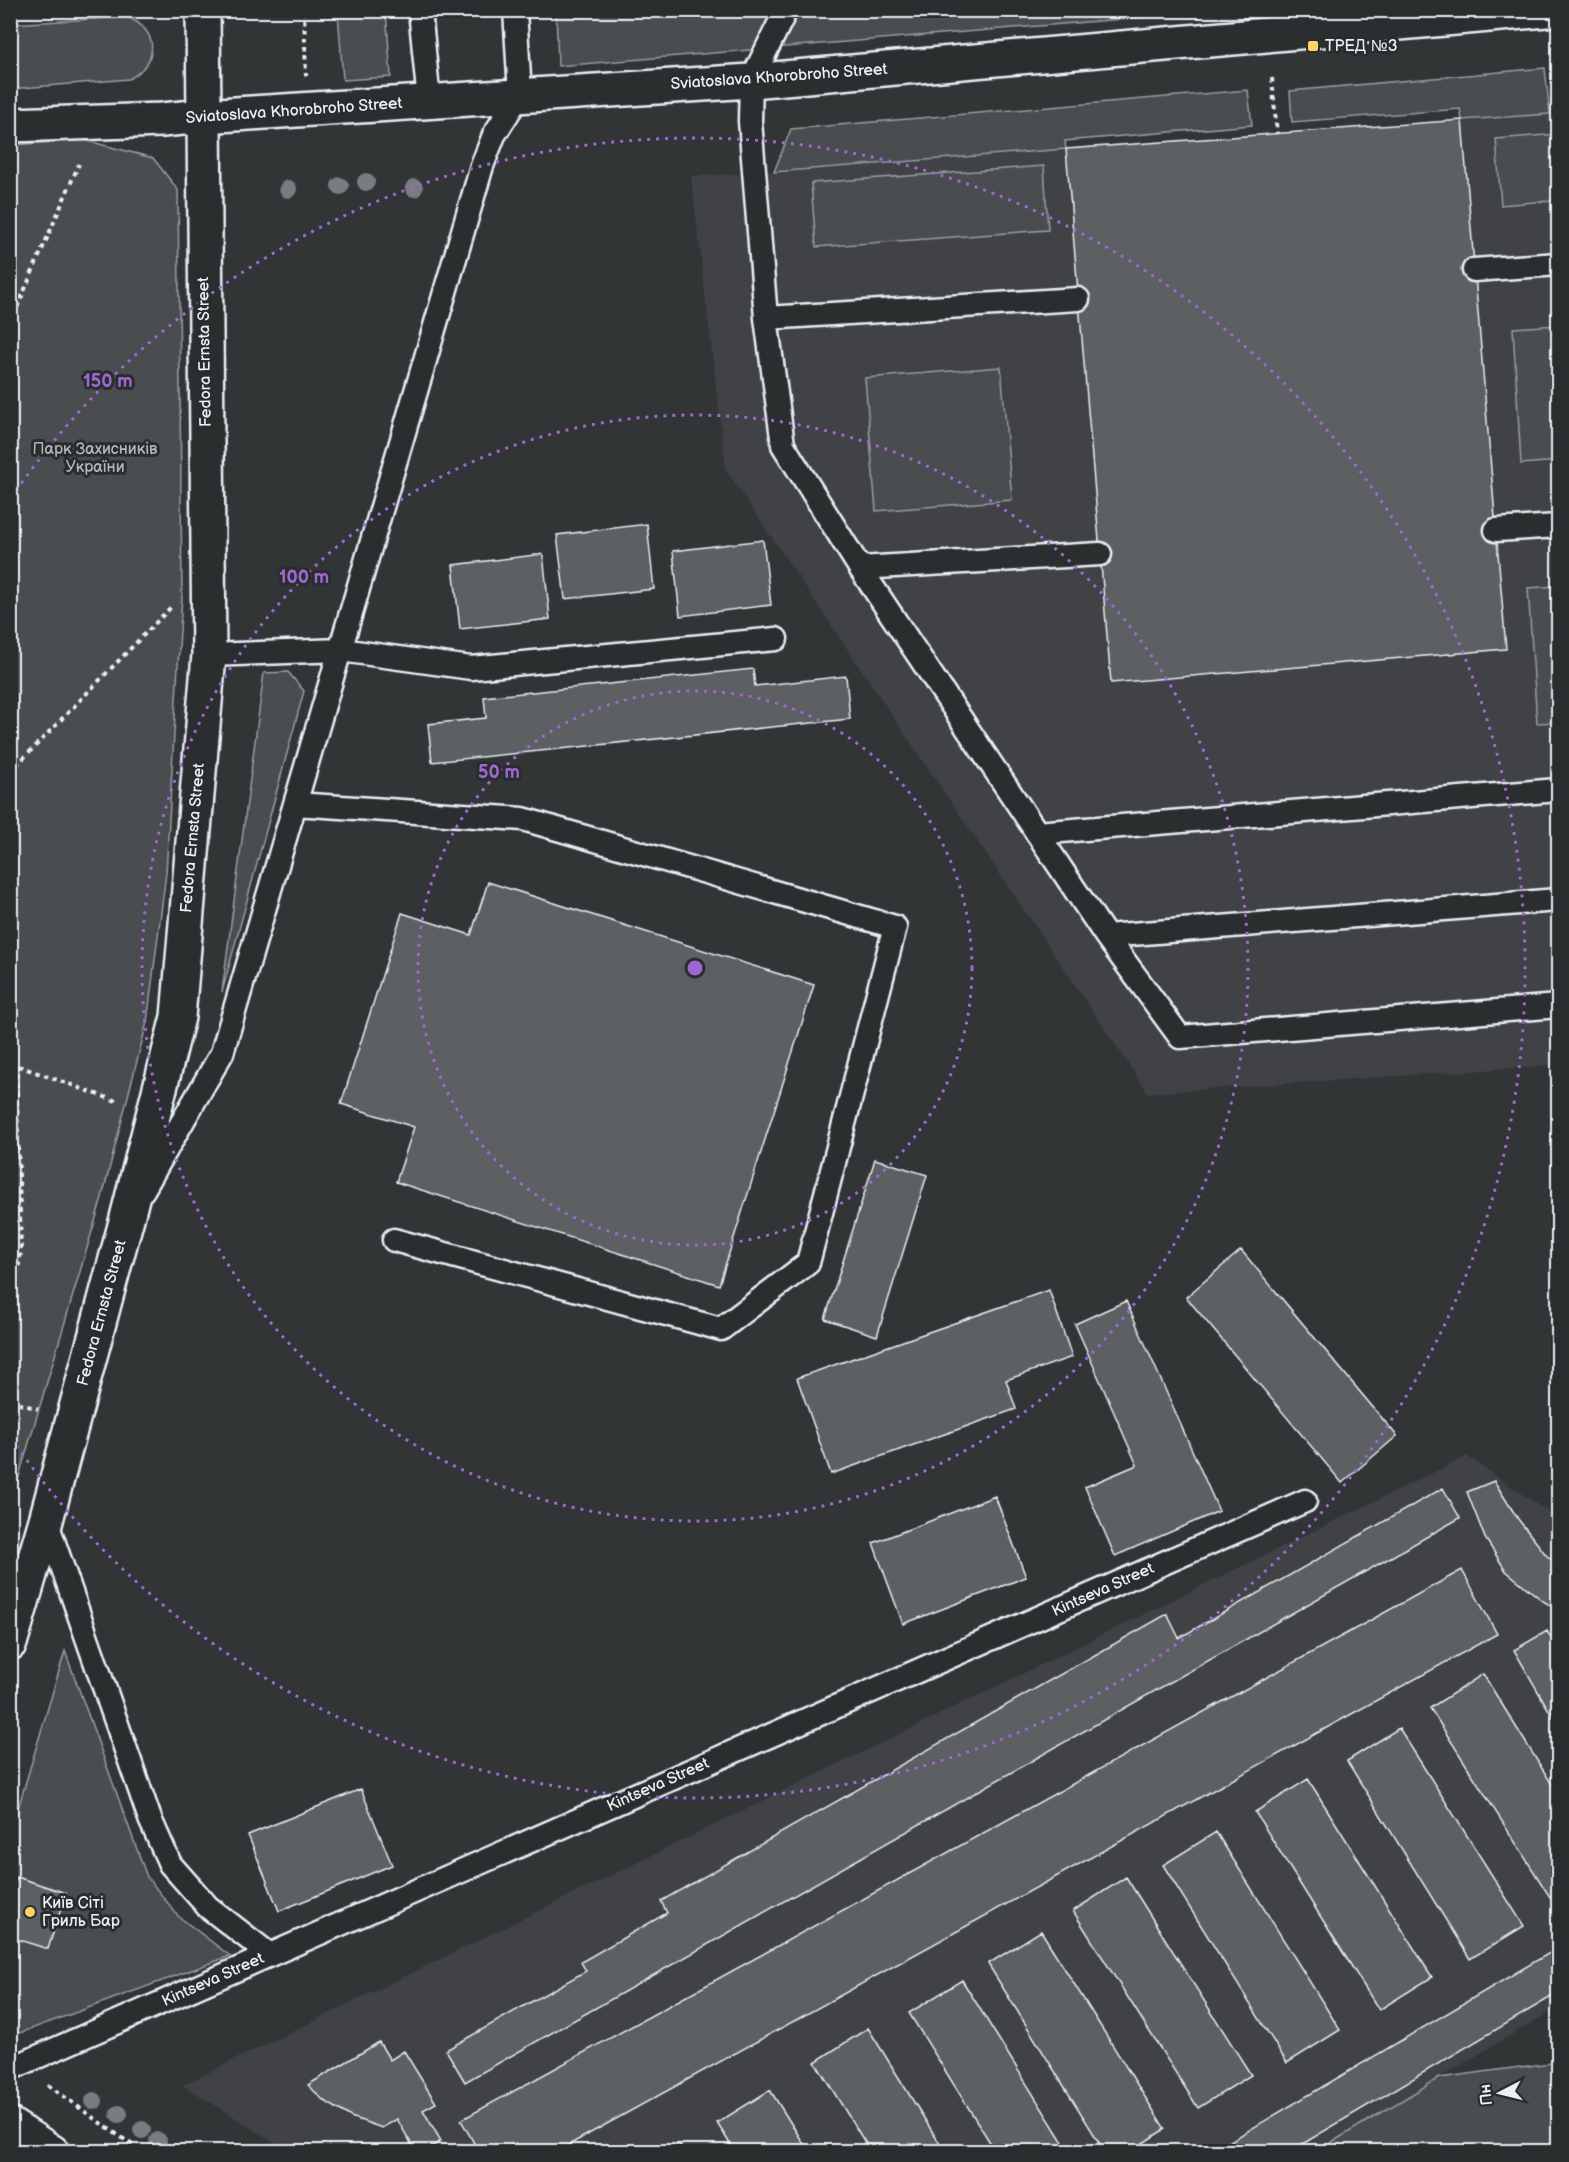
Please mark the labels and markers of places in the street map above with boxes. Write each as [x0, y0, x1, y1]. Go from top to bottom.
place label: ТРЕД №3 [1325, 37, 1398, 56]
marker: ТРЕД №3 [1306, 39, 1320, 53]
centre of rings [685, 958, 705, 978]
place label: Київ Сіті Гриль Бар [42, 1894, 120, 1931]
marker: Київ Сіті Гриль Бар [23, 1905, 37, 1919]

